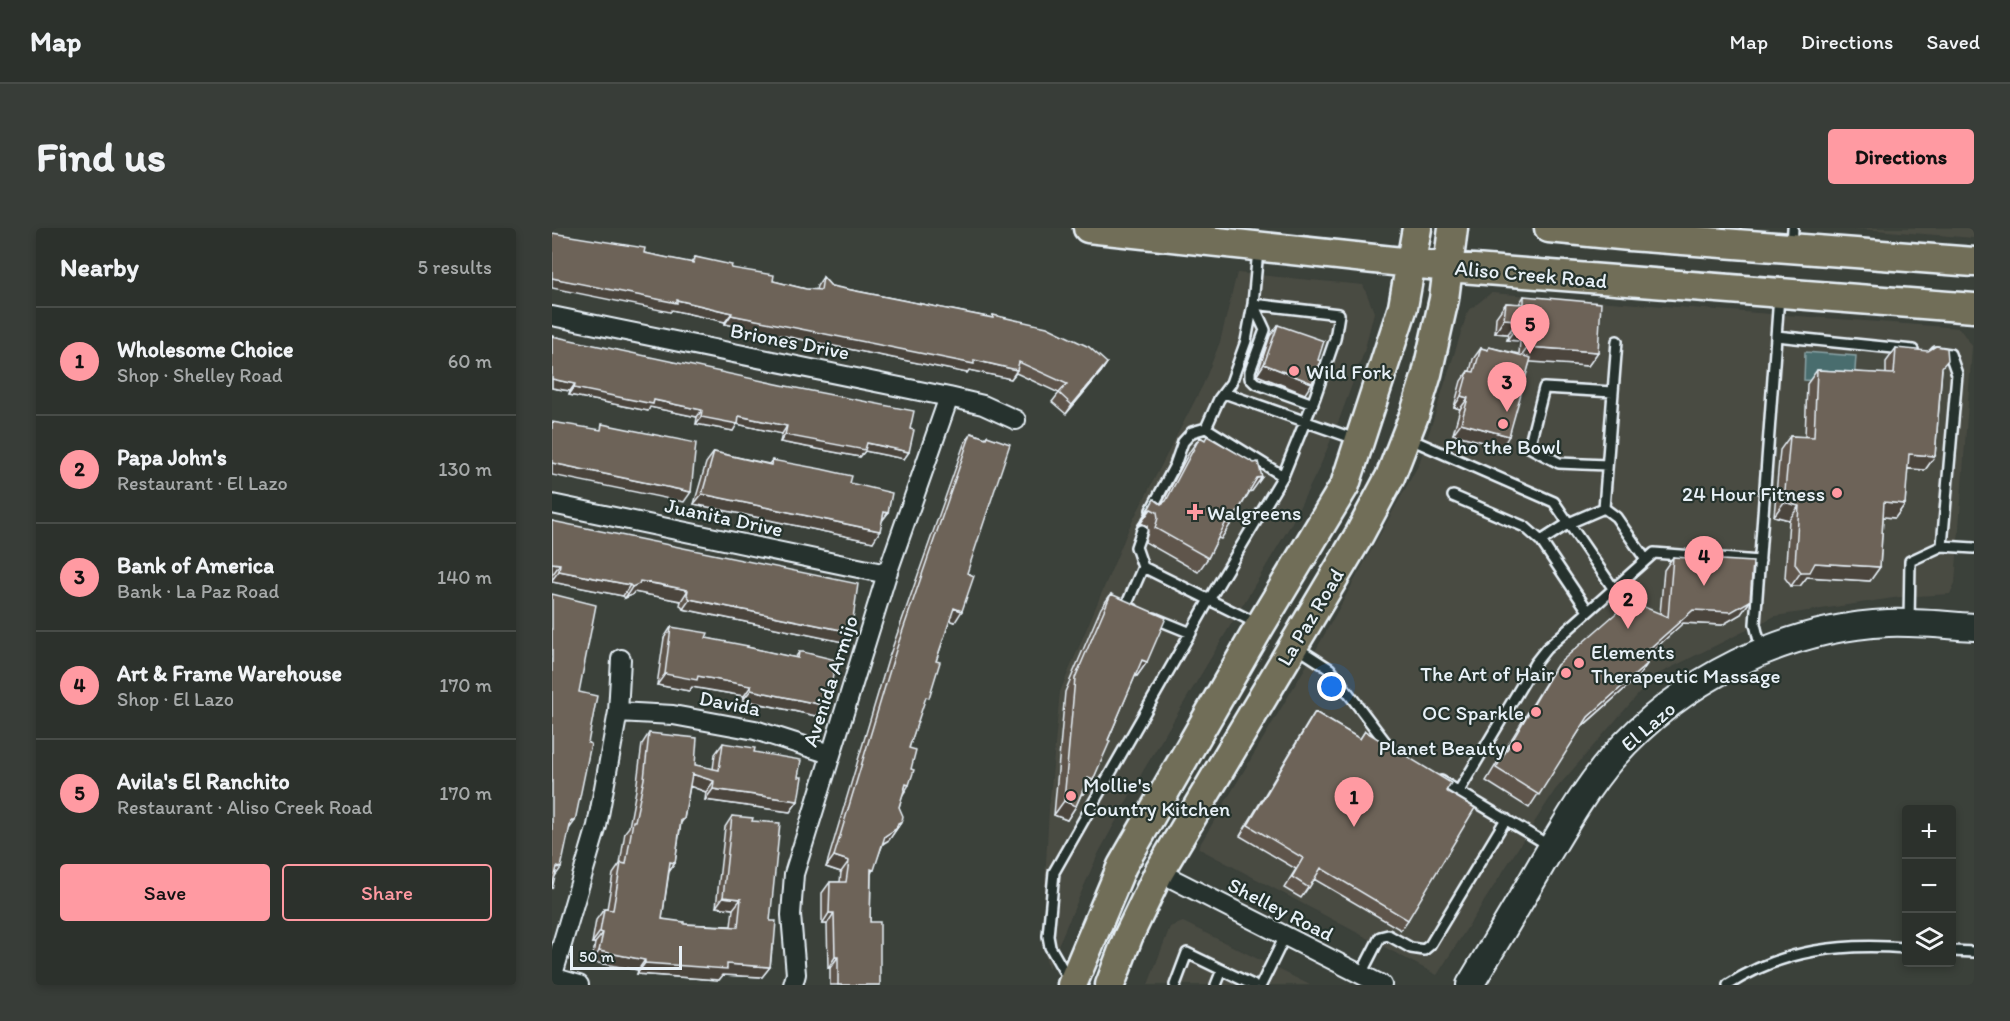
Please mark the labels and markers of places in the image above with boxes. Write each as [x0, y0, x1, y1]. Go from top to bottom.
pin: 5 [1510, 304, 1550, 354]
place label: Wild Fork [1306, 359, 1392, 384]
pin: 3 [1488, 362, 1526, 412]
marker: Wild Fork [1287, 364, 1301, 378]
marker: Pho the Bowl [1496, 417, 1510, 431]
place label: Pho the Bowl [1445, 434, 1562, 459]
place label: 24 Hour Fitness [1682, 481, 1825, 506]
marker: 24 Hour Fitness [1830, 486, 1844, 500]
place label: Walgreens [1207, 500, 1301, 525]
marker: Walgreens [1188, 505, 1202, 519]
pin: 4 [1684, 536, 1724, 586]
pin: 2 [1608, 580, 1648, 629]
place label: Elements Therapeutic Massage [1591, 639, 1781, 688]
marker: Elements Therapeutic Massage [1572, 656, 1586, 670]
place label: The Art of Hair [1420, 661, 1554, 686]
marker: The Art of Hair [1559, 666, 1573, 680]
place label: OC Sparkle [1422, 700, 1524, 725]
marker: OC Sparkle [1529, 705, 1543, 719]
place label: Planet Beauty [1378, 735, 1505, 760]
marker: Planet Beauty [1510, 740, 1524, 754]
place label: Mollie's Country Kitchen [1083, 772, 1230, 821]
pin: 1 [1334, 778, 1374, 827]
marker: Mollie's Country Kitchen [1064, 789, 1078, 803]

